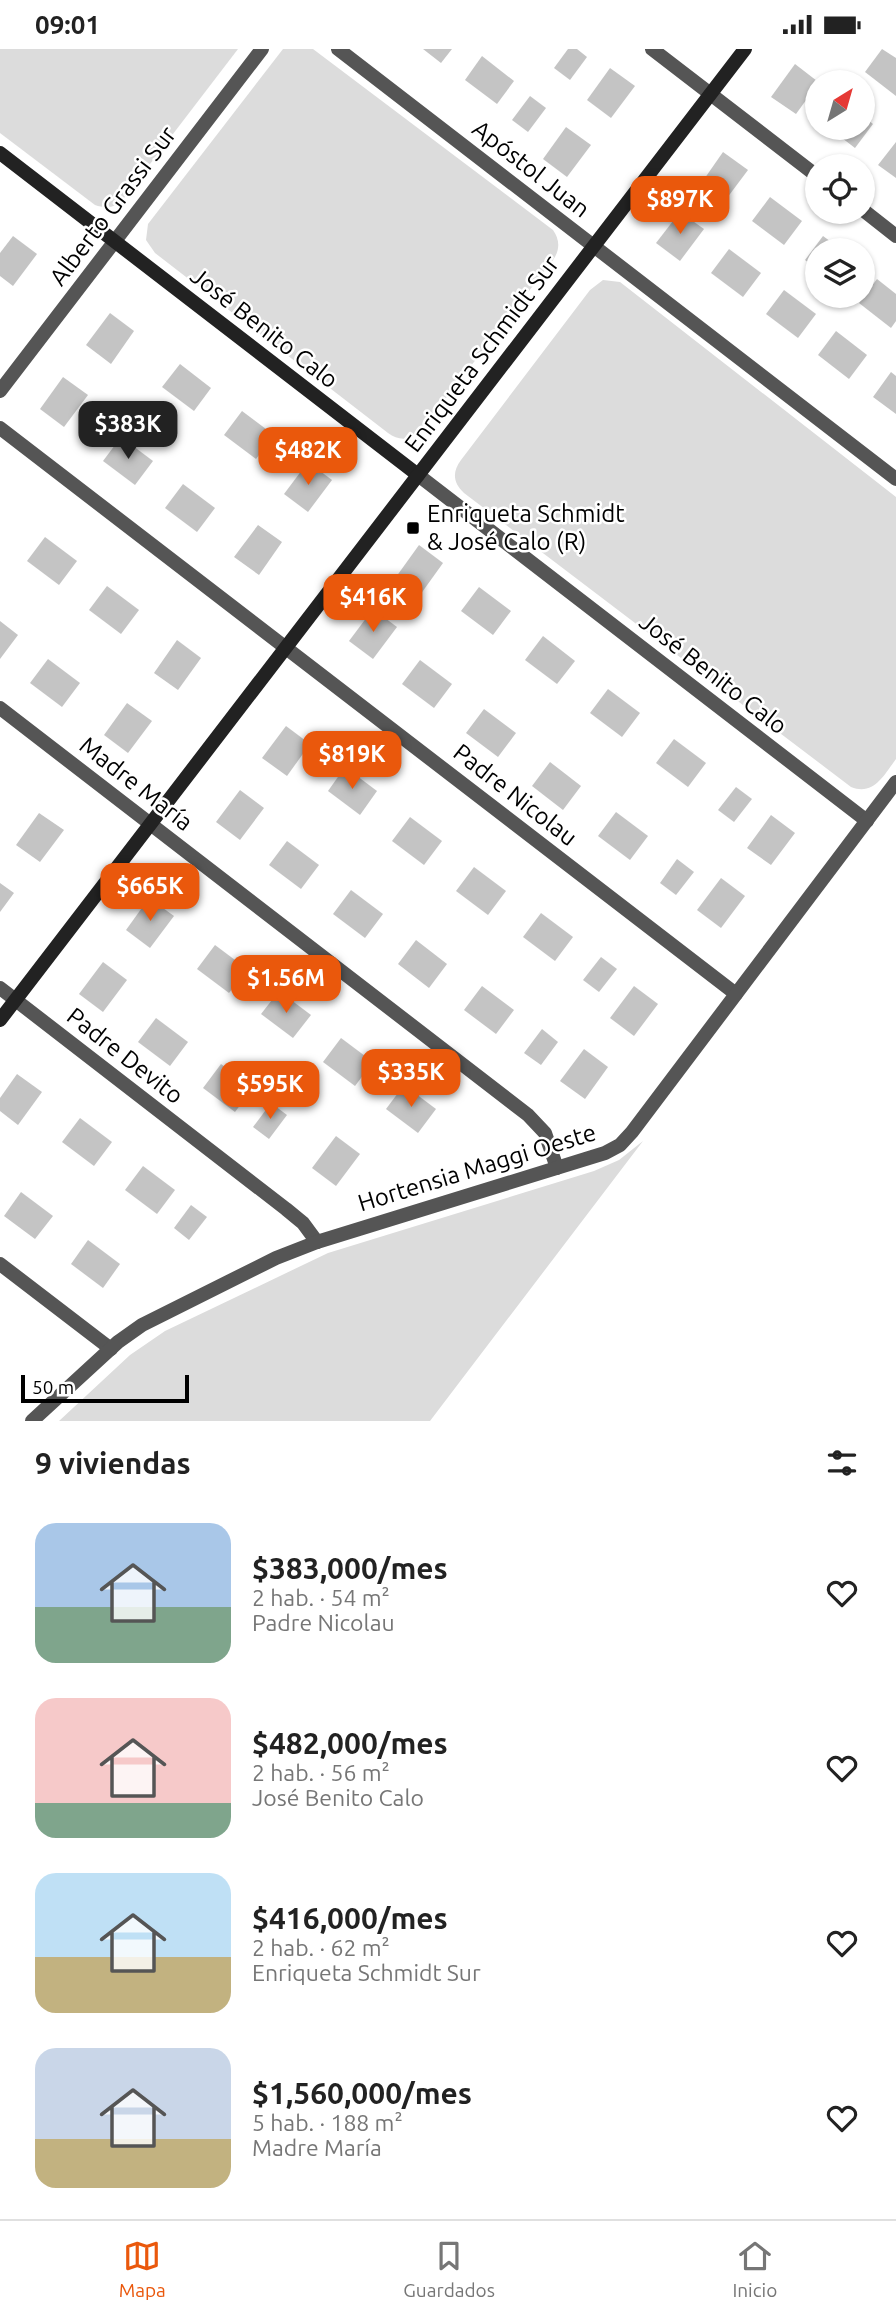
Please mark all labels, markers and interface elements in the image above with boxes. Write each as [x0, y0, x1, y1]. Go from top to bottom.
text: 09:01 [35, 10, 100, 39]
north arrow [805, 70, 875, 140]
map controls [805, 70, 875, 308]
street label: Apóstol Juan [467, 115, 595, 223]
street label: Alberto Grassi Sur [44, 121, 181, 291]
button: locate [805, 154, 875, 224]
pin: $897K [631, 177, 729, 236]
text: $897K [646, 186, 714, 211]
button: layers [805, 238, 875, 308]
street label: Enriqueta Schmidt Sur [399, 250, 564, 457]
street label: José Benito Calo [185, 262, 343, 393]
pin: $383K [79, 401, 177, 461]
text: $383K [94, 411, 162, 436]
pin: $482K [259, 427, 357, 487]
text: $482K [274, 437, 342, 462]
place label: Enriqueta Schmidt & José Calo (R) [427, 500, 625, 555]
marker: Enriqueta Schmidt & José Calo (R) [405, 520, 421, 536]
pin: $416K [324, 575, 422, 634]
text: $416K [339, 584, 407, 609]
street label: José Benito Calo [634, 608, 792, 739]
street label: Madre María [75, 731, 198, 836]
pin: $819K [303, 731, 401, 791]
street label: Padre Nicolau [448, 738, 582, 851]
text: $819K [318, 741, 386, 766]
pin: $665K [101, 863, 199, 923]
text: $665K [116, 873, 184, 898]
pin: $1.56M [229, 955, 343, 1015]
text: $1.56M [247, 965, 325, 990]
street label: Padre Devito [62, 1002, 189, 1109]
pin: $335K [362, 1049, 460, 1109]
text: $335K [377, 1059, 445, 1084]
pin: $595K [221, 1061, 319, 1121]
text: $595K [236, 1071, 304, 1096]
street label: Hortensia Maggi Oeste [355, 1118, 599, 1217]
scale bar [21, 1372, 189, 1404]
text: 50 m [32, 1376, 74, 1398]
icon: filters [823, 1444, 861, 1482]
text: 9 viviendas [35, 1446, 191, 1480]
icon: home [91, 1551, 175, 1635]
text: $383,000/mes [252, 1551, 448, 1585]
icon: heart [823, 1574, 861, 1612]
text: 2 hab. · 54 m² [252, 1585, 390, 1610]
text: Padre Nicolau [252, 1610, 395, 1635]
icon: home [91, 1726, 175, 1810]
text: $482,000/mes [252, 1726, 448, 1760]
icon: heart [823, 1749, 861, 1787]
text: 2 hab. · 56 m² [252, 1760, 390, 1785]
text: José Benito Calo [252, 1785, 424, 1810]
icon: home [91, 1901, 175, 1985]
text: $416,000/mes [252, 1901, 448, 1935]
icon: heart [823, 1924, 861, 1962]
text: 2 hab. · 62 m² [252, 1935, 390, 1960]
text: Enriqueta Schmidt Sur [252, 1960, 481, 1985]
icon: home [91, 2076, 175, 2160]
text: $1,560,000/mes [252, 2076, 472, 2110]
icon: heart [823, 2099, 861, 2137]
text: 5 hab. · 188 m² [252, 2110, 403, 2135]
text: Madre María [252, 2135, 382, 2160]
tab: Mapa [119, 2237, 166, 2301]
tab: Guardados [403, 2237, 495, 2301]
tab: Inicio [732, 2237, 777, 2301]

